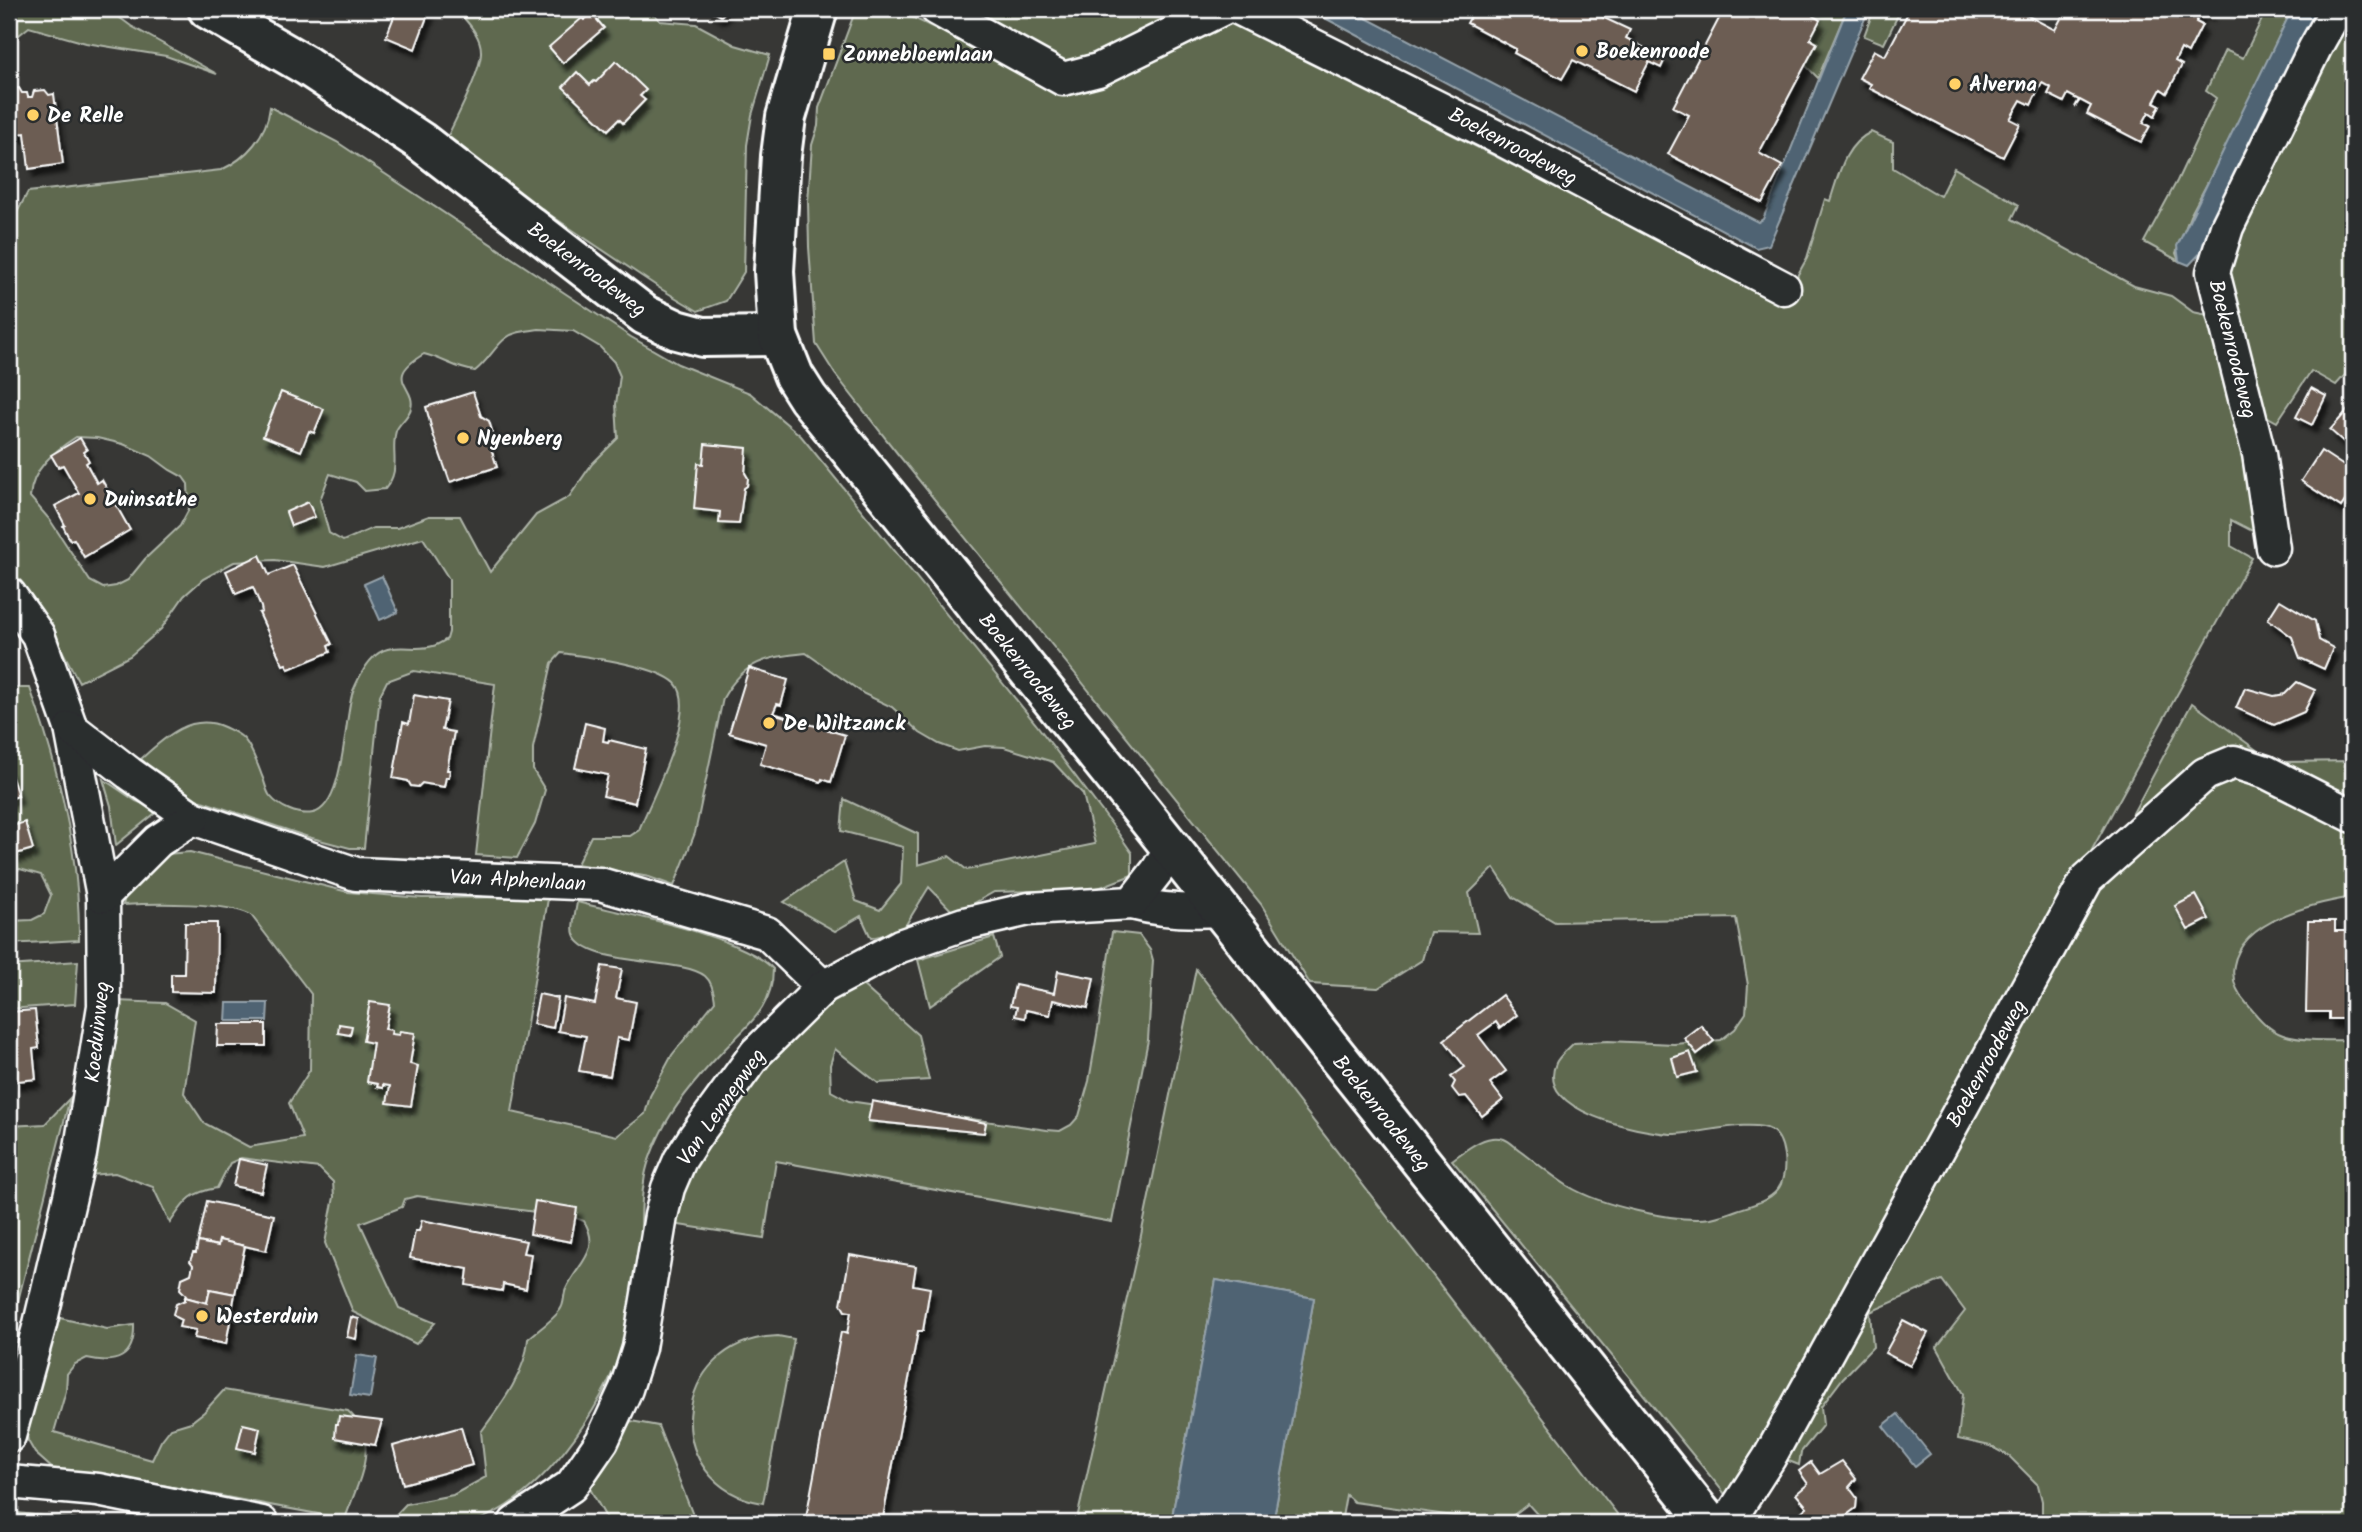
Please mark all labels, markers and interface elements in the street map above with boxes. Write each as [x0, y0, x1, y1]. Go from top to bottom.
place label: Boekenroode [1596, 36, 1709, 69]
place label: Zonnebloemlaan [843, 39, 993, 72]
marker: Boekenroode [1574, 43, 1590, 59]
marker: Zonnebloemlaan [821, 46, 837, 62]
place label: Alverna [1969, 69, 2037, 102]
marker: Alverna [1947, 76, 1963, 92]
street label: Boekenroodeweg [1442, 99, 1583, 195]
place label: De Relle [47, 100, 124, 133]
marker: De Relle [25, 107, 41, 123]
street label: Boekenroodeweg [519, 214, 653, 326]
street label: Boekenroodeweg [2198, 276, 2265, 422]
place label: Nyenberg [477, 423, 563, 456]
marker: Nyenberg [455, 430, 471, 446]
place label: Duinsathe [104, 484, 197, 517]
marker: Duinsathe [82, 491, 98, 507]
street label: Boekenroodeweg [969, 606, 1084, 738]
place label: De Wiltzanck [783, 708, 906, 741]
marker: De Wiltzanck [761, 715, 777, 731]
street label: Van Alphenlaan [449, 861, 587, 902]
street label: Koeduinweg [77, 980, 120, 1084]
street label: Boekenroodeweg [1938, 994, 2036, 1134]
street label: Van Lennepweg [669, 1042, 775, 1173]
street label: Boekenroodeweg [1323, 1048, 1438, 1180]
place label: Westerduin [216, 1301, 318, 1334]
marker: Westerduin [194, 1308, 210, 1324]

